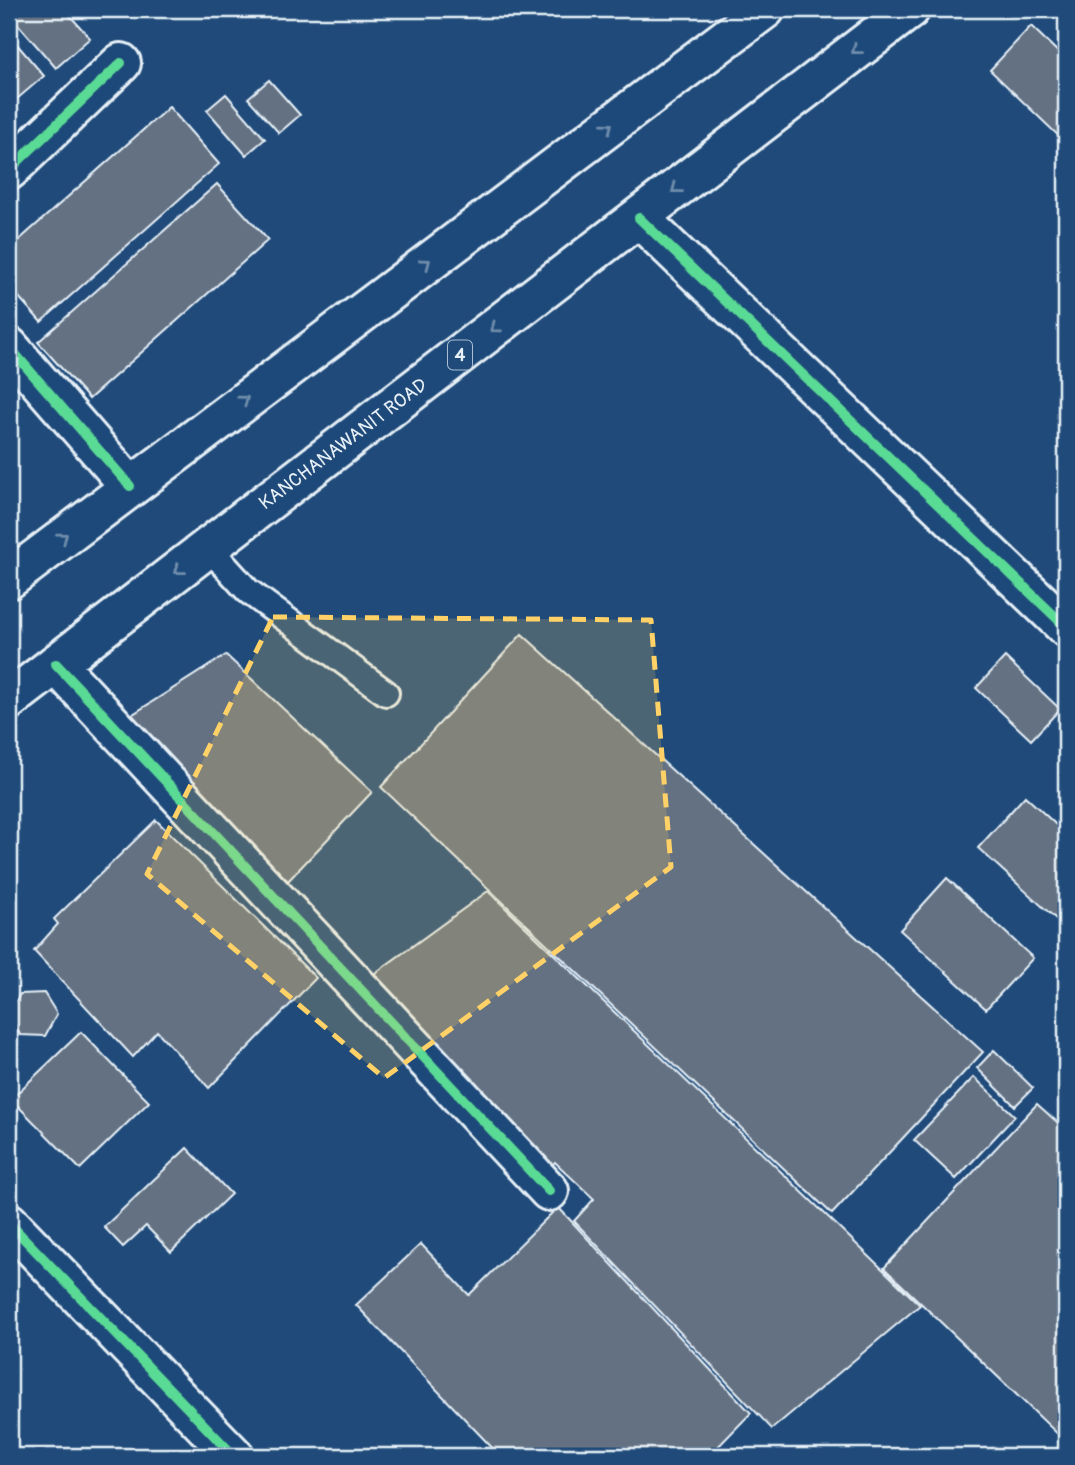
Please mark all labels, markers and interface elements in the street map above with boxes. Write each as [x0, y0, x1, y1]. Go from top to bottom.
one-way arrow [852, 42, 864, 55]
one-way arrow [600, 122, 613, 135]
one-way arrow [671, 181, 684, 194]
one-way arrow [419, 259, 431, 272]
one-way arrow [491, 319, 503, 332]
road number: 4 [448, 340, 472, 370]
street label: KANCHANAWANIT ROAD [254, 373, 432, 515]
one-way arrow [237, 395, 249, 408]
one-way arrow [55, 533, 68, 546]
one-way arrow [174, 561, 186, 574]

